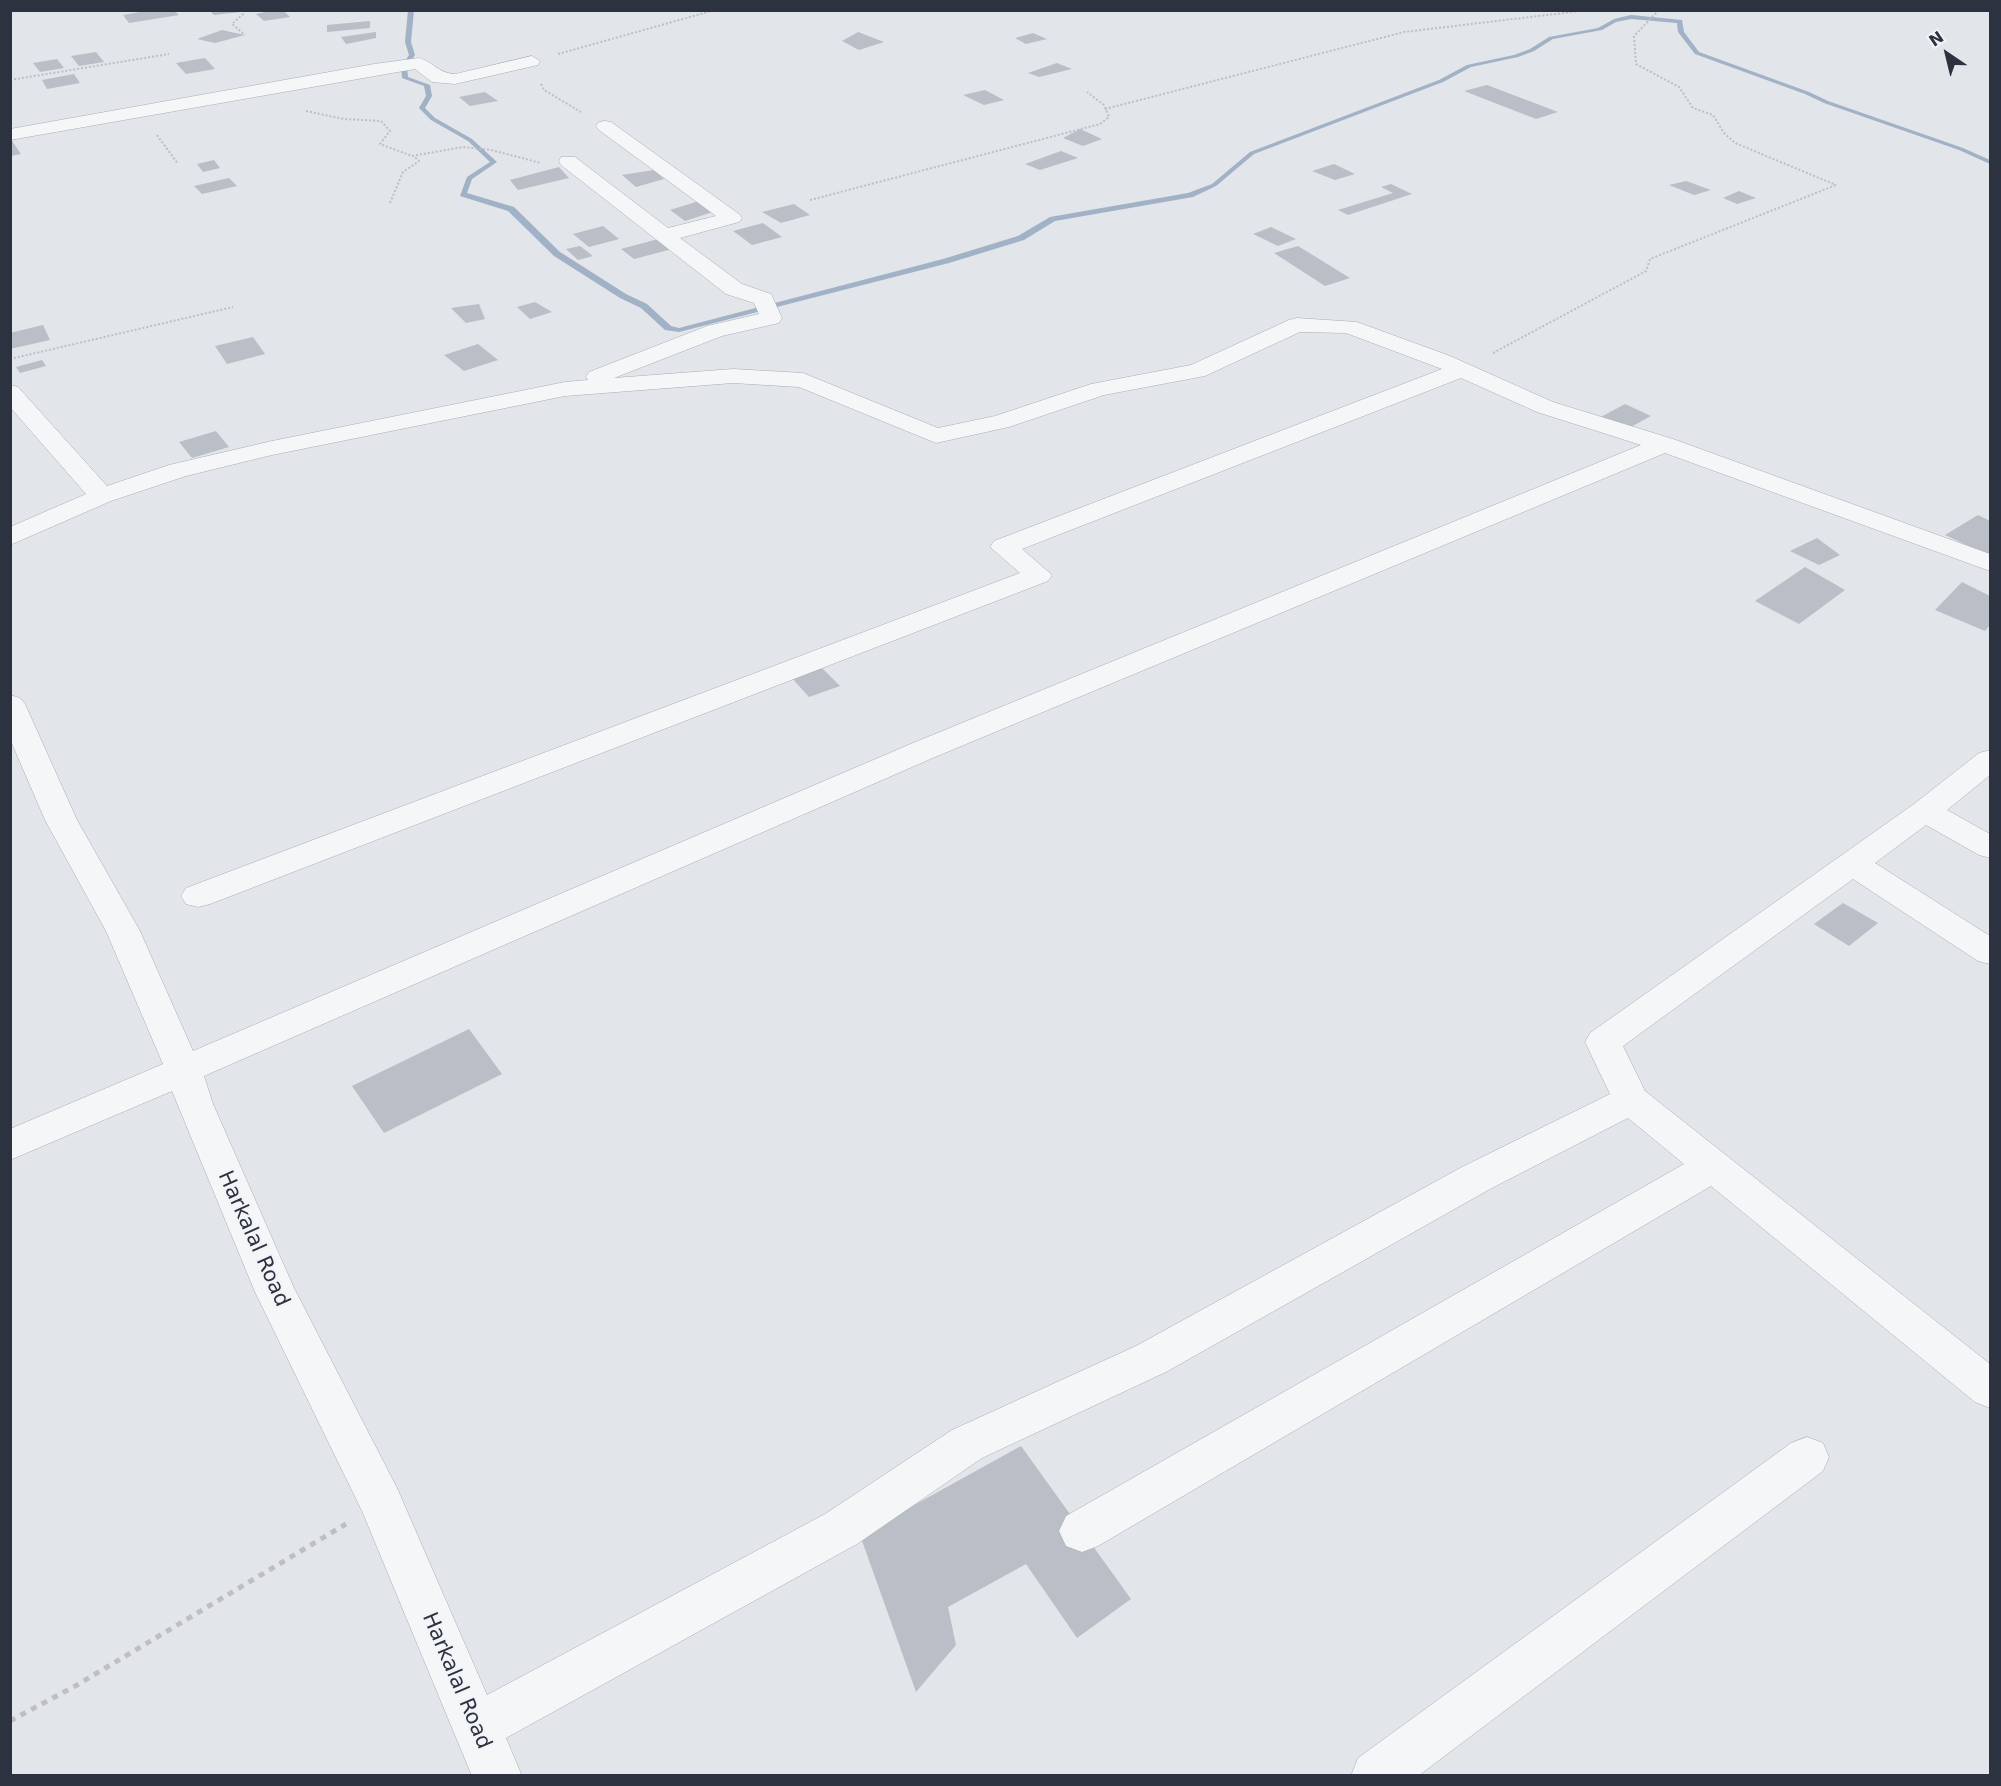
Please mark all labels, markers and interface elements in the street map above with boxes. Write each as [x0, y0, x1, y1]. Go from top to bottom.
north arrow [1917, 24, 1977, 84]
text: N [1925, 27, 1947, 50]
street label: Harkalal Road [212, 1167, 294, 1311]
street label: Harkalal Road [416, 1609, 496, 1753]

